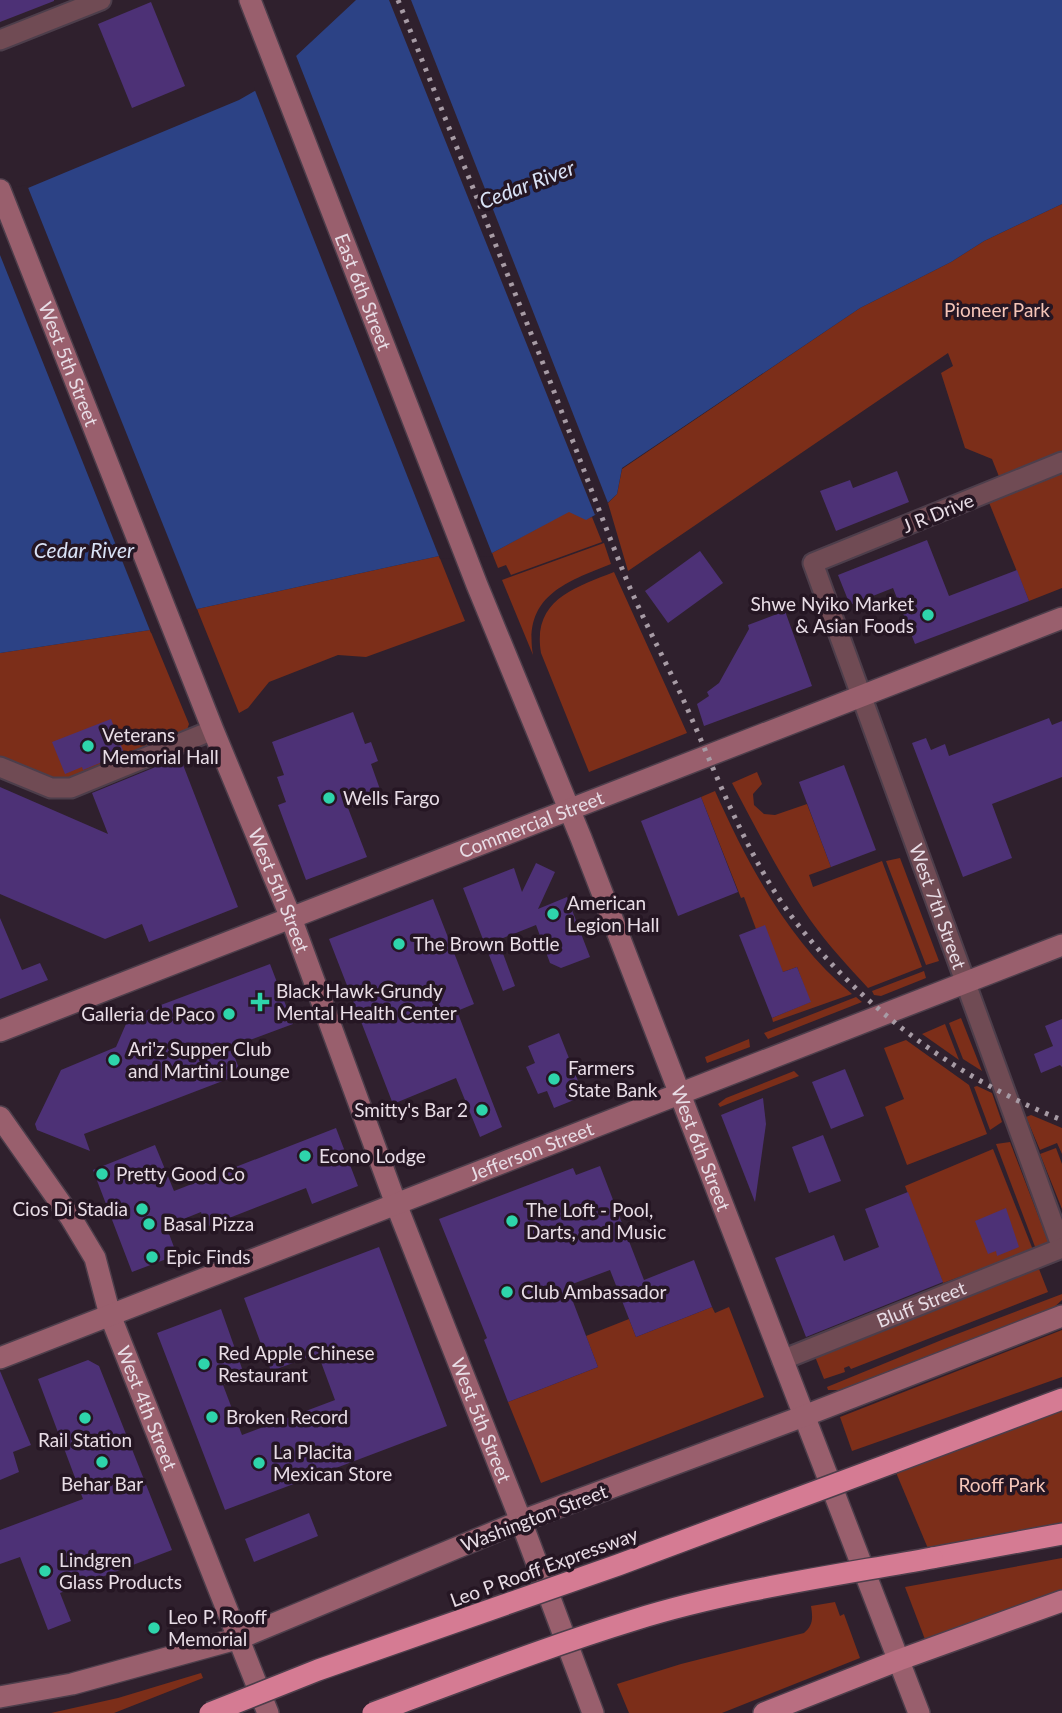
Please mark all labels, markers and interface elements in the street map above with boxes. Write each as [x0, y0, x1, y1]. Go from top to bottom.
water label: Cedar River [475, 154, 579, 213]
street label: East 6th Street [331, 230, 397, 354]
street label: West 5th Street [34, 298, 104, 430]
park label: Pioneer Park [944, 298, 1050, 321]
street label: J R Drive [899, 488, 977, 537]
water label: Cedar River [34, 537, 135, 562]
place label: Shwe Nyiko Market & Asian Foods [751, 592, 914, 637]
marker: Shwe Nyiko Market & Asian Foods [920, 607, 936, 623]
place label: Veterans Memorial Hall [102, 723, 219, 768]
marker: Veterans Memorial Hall [80, 738, 96, 754]
street label: Commercial Street [455, 785, 607, 863]
place label: Wells Fargo [343, 786, 440, 809]
marker: Wells Fargo [321, 790, 337, 806]
street label: West 5th Street [244, 825, 315, 956]
street label: West 7th Street [905, 840, 972, 972]
place label: American Legion Hall [567, 891, 659, 936]
marker: American Legion Hall [545, 906, 561, 922]
place label: The Brown Bottle [413, 932, 559, 955]
marker: The Brown Bottle [391, 936, 407, 952]
place label: Black Hawk-Grundy Mental Health Center [276, 979, 457, 1024]
marker: Black Hawk-Grundy Mental Health Center [250, 992, 270, 1012]
place label: Galleria de Paco [81, 1002, 215, 1025]
marker: Galleria de Paco [221, 1006, 237, 1022]
place label: Ari'z Supper Club and Martini Lounge [128, 1037, 290, 1082]
marker: Ari'z Supper Club and Martini Lounge [106, 1052, 122, 1068]
place label: Farmers State Bank [568, 1056, 658, 1101]
marker: Farmers State Bank [546, 1071, 562, 1087]
street label: West 6th Street [667, 1083, 736, 1214]
place label: Smitty's Bar 2 [354, 1098, 468, 1121]
marker: Smitty's Bar 2 [474, 1102, 490, 1118]
street label: Jefferson Street [466, 1116, 597, 1185]
place label: Econo Lodge [319, 1144, 426, 1167]
marker: Econo Lodge [297, 1148, 313, 1164]
place label: Pretty Good Co [116, 1162, 245, 1185]
marker: Pretty Good Co [94, 1166, 110, 1182]
place label: Cios Di Stadia [12, 1197, 128, 1220]
place label: The Loft - Pool, Darts, and Music [526, 1198, 666, 1243]
marker: Cios Di Stadia [134, 1201, 150, 1217]
place label: Basal Pizza [163, 1212, 254, 1235]
marker: The Loft - Pool, Darts, and Music [504, 1213, 520, 1229]
marker: Basal Pizza [141, 1216, 157, 1232]
place label: Epic Finds [166, 1245, 251, 1268]
marker: Epic Finds [144, 1249, 160, 1265]
street label: Bluff Street [873, 1276, 969, 1332]
place label: Club Ambassador [521, 1280, 666, 1303]
marker: Club Ambassador [499, 1284, 515, 1300]
place label: Red Apple Chinese Restaurant [218, 1341, 374, 1386]
street label: West 4th Street [112, 1342, 182, 1473]
street label: West 5th Street [447, 1354, 517, 1486]
marker: Red Apple Chinese Restaurant [196, 1356, 212, 1372]
place label: Broken Record [226, 1405, 348, 1428]
marker: Broken Record [204, 1409, 220, 1425]
marker: Rail Station [77, 1410, 93, 1426]
place label: Rail Station [38, 1428, 132, 1451]
place label: La Placita Mexican Store [273, 1440, 392, 1485]
marker: Behar Bar [94, 1454, 110, 1470]
marker: La Placita Mexican Store [251, 1455, 267, 1471]
place label: Behar Bar [61, 1472, 143, 1495]
park label: Rooff Park [959, 1473, 1046, 1496]
street label: Washington Street [457, 1479, 610, 1556]
street label: Leo P Rooff Expressway [447, 1522, 641, 1611]
place label: Lindgren Glass Products [59, 1548, 182, 1593]
marker: Lindgren Glass Products [37, 1563, 53, 1579]
place label: Leo P. Rooff Memorial [168, 1605, 267, 1650]
marker: Leo P. Rooff Memorial [146, 1620, 162, 1636]

